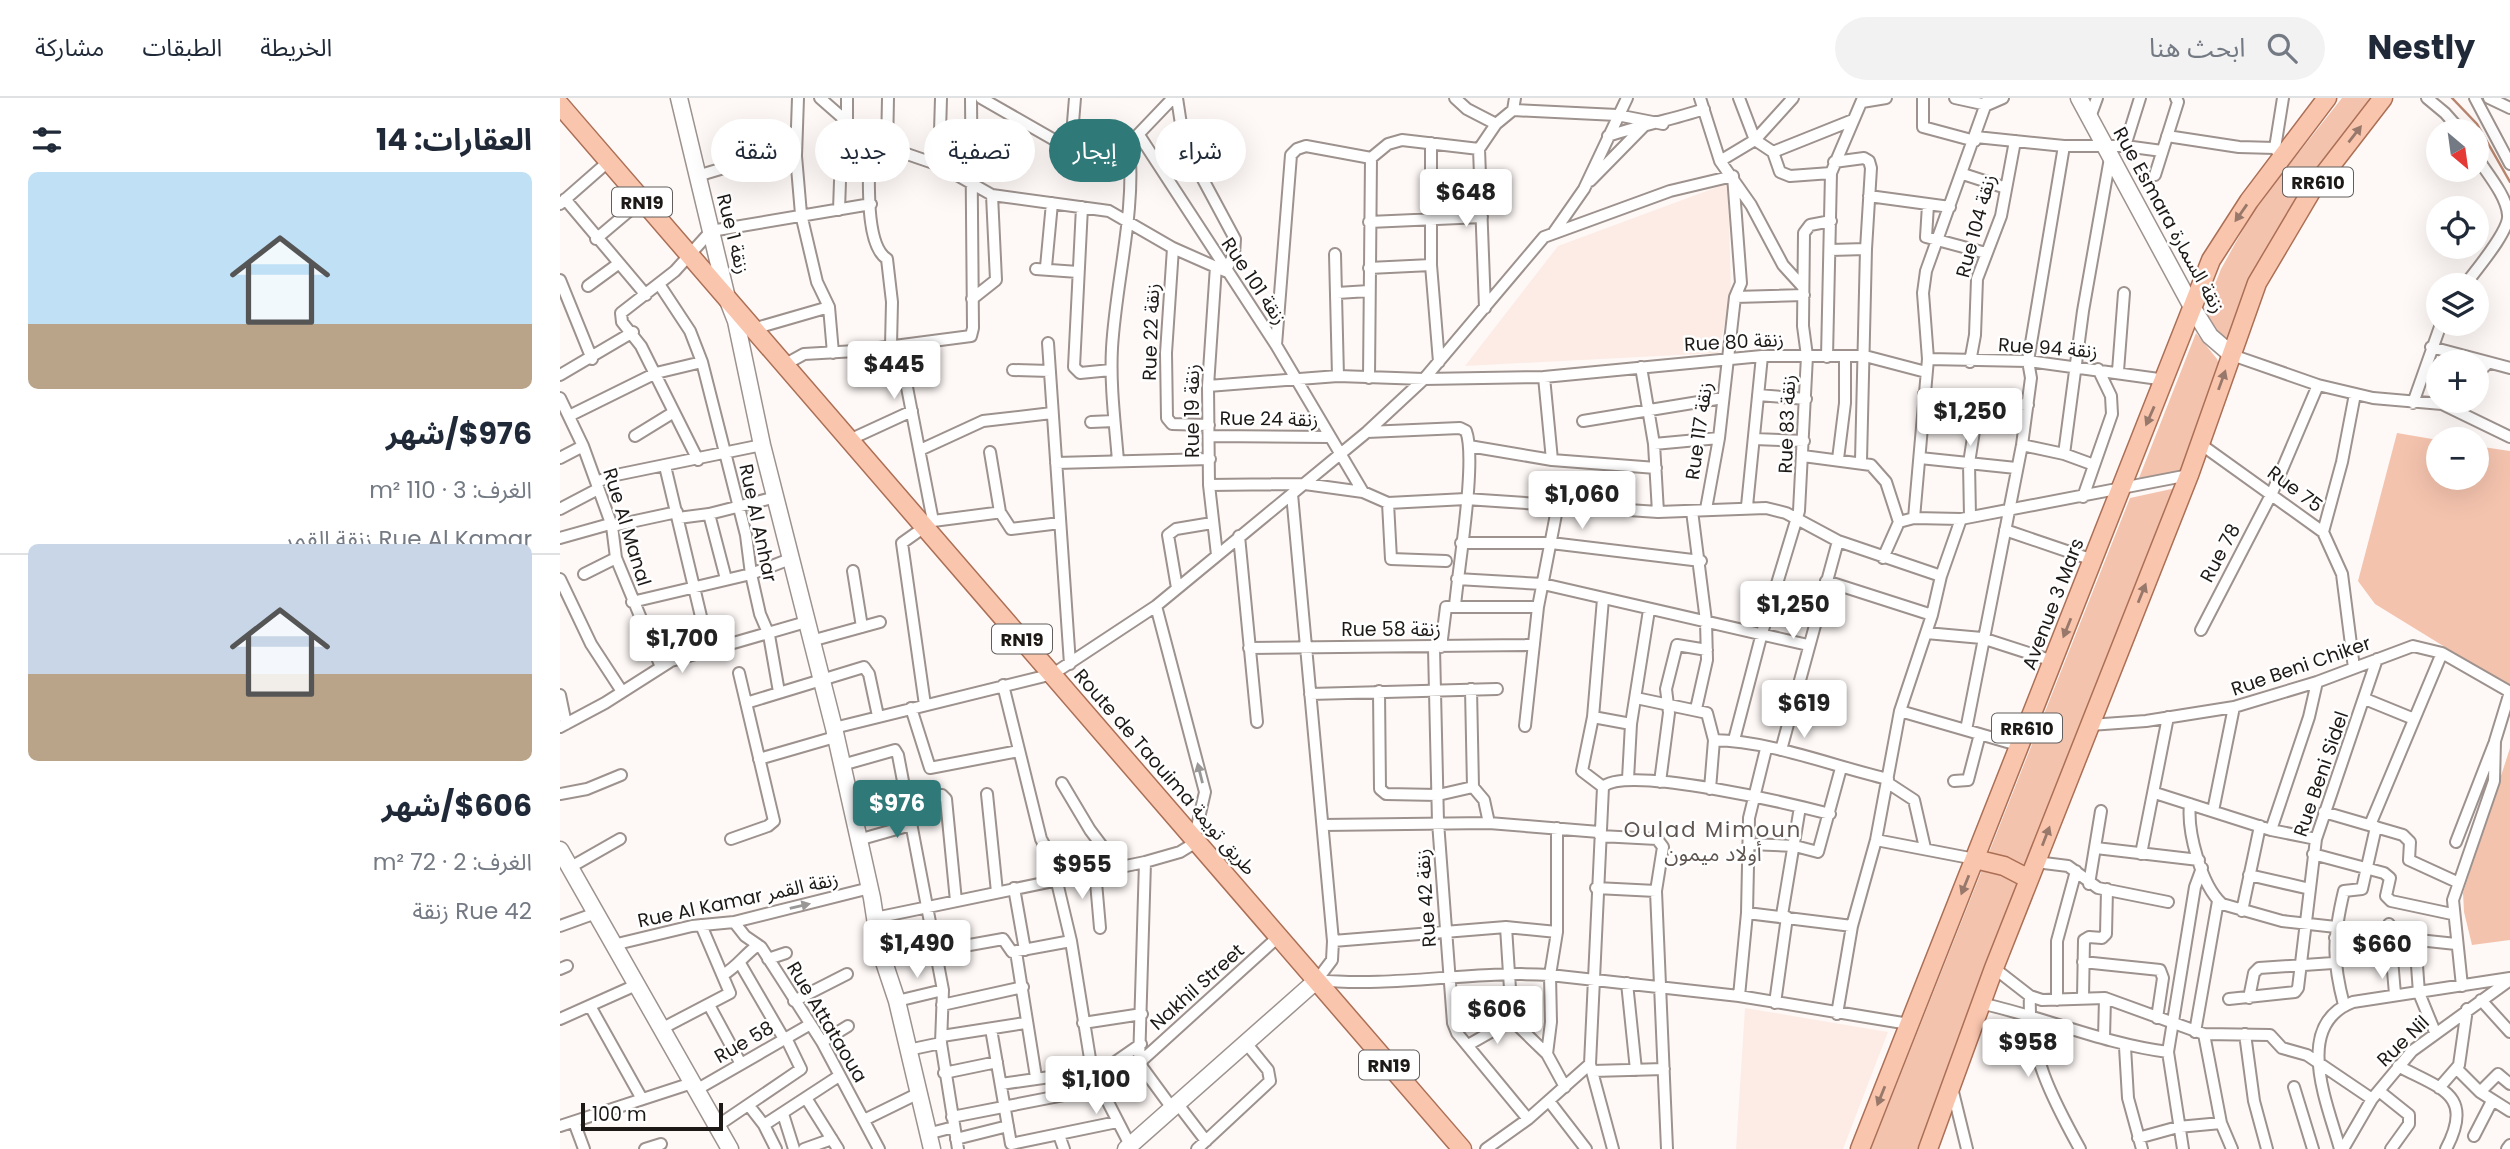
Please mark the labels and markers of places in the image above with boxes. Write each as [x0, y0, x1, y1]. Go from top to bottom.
pin: $648 [1425, 170, 1507, 229]
pin: $445 [853, 342, 935, 401]
pin: $1,250 [1913, 388, 2027, 448]
pin: $1,060 [1525, 472, 1639, 531]
pin: $1,250 [1736, 582, 1850, 641]
pin: $1,700 [625, 616, 739, 675]
pin: $619 [1763, 680, 1845, 740]
pin: $976 [856, 780, 938, 840]
pin: $955 [1041, 842, 1123, 901]
pin: $1,490 [860, 920, 974, 980]
pin: $660 [2341, 922, 2423, 981]
pin: $606 [1456, 986, 1538, 1046]
pin: $958 [1987, 1020, 2069, 1079]
pin: $1,100 [1039, 1056, 1153, 1116]

